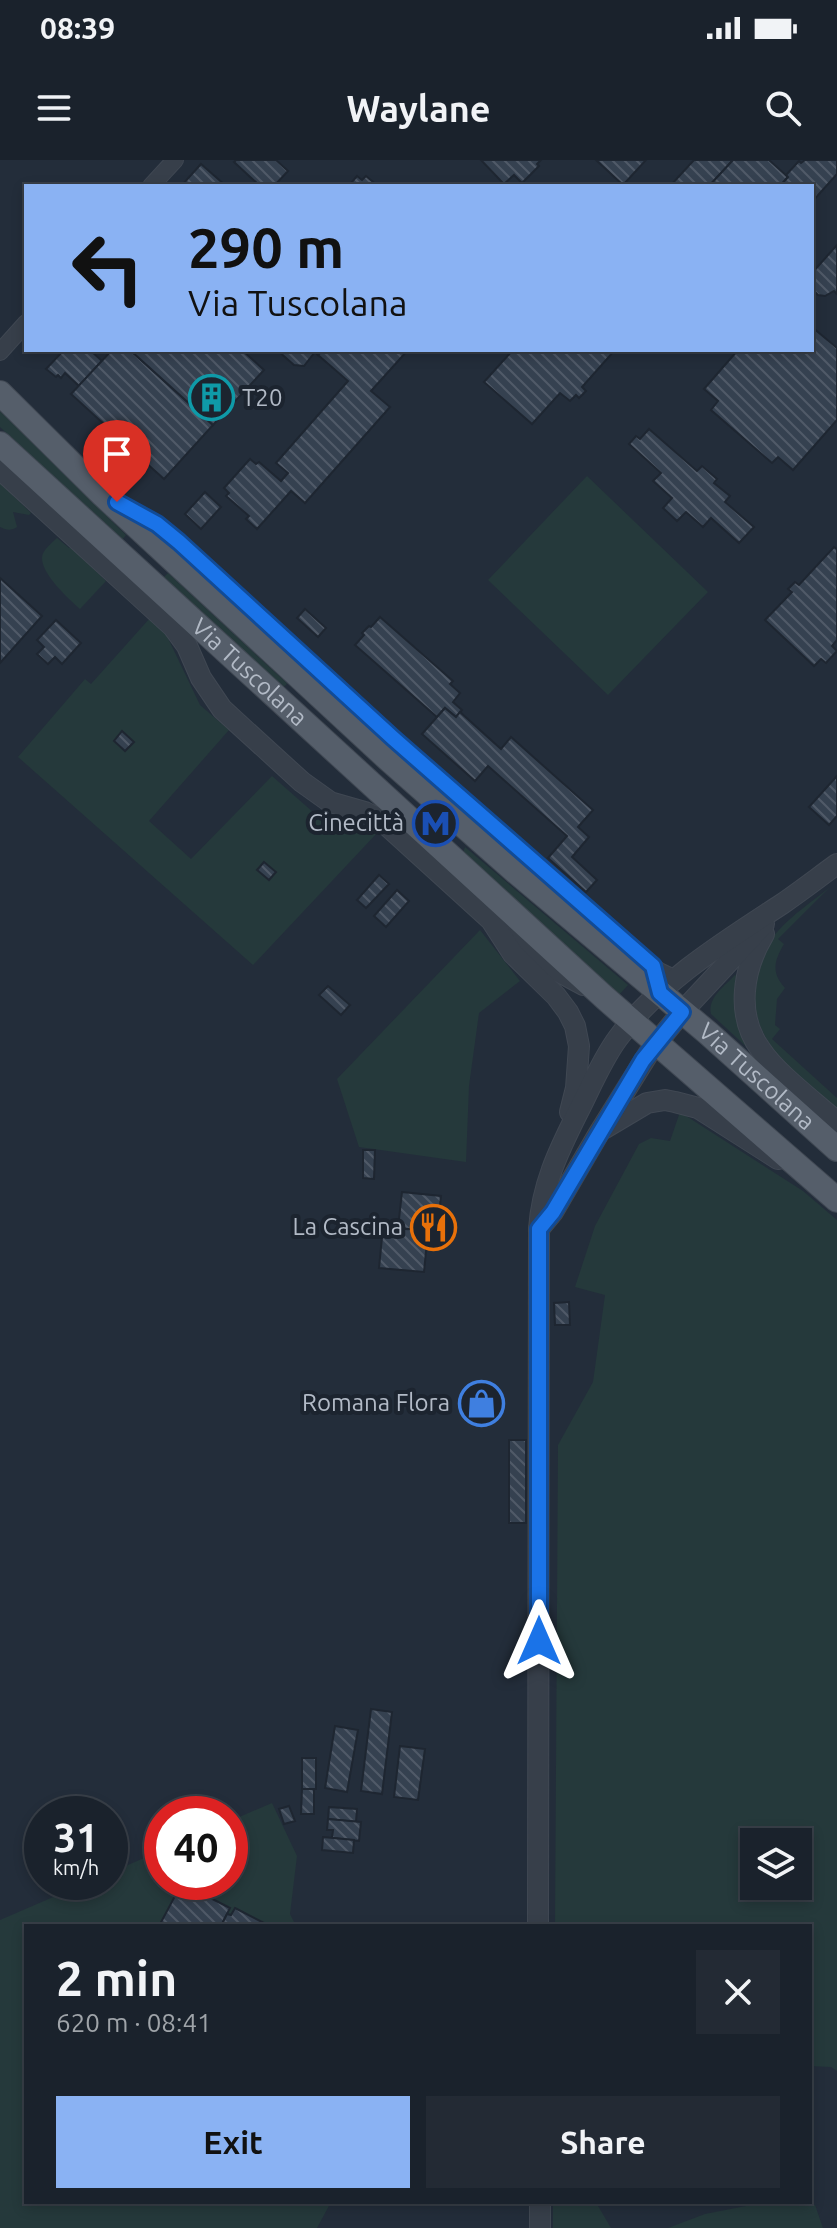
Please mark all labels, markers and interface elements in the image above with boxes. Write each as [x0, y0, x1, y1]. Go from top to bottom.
text: 08:39 [40, 11, 115, 45]
icon: menu [32, 86, 76, 130]
icon: search [761, 86, 805, 130]
text: Waylane [347, 88, 490, 129]
icon: left [56, 216, 160, 320]
text: 290 m [188, 216, 344, 279]
text: Via Tuscolana [188, 282, 407, 323]
building icon: T20 [187, 374, 235, 422]
place label: T20 [242, 384, 282, 411]
pin [83, 420, 151, 502]
icon: arrive [95, 432, 139, 476]
street label: Via Tuscolana [187, 612, 313, 731]
metro station icon: Cinecittà [411, 799, 459, 847]
place label: Cinecittà [308, 809, 404, 836]
street label: Via Tuscolana [693, 1017, 820, 1135]
restaurant icon: La Cascina [410, 1203, 458, 1251]
place label: La Cascina [292, 1213, 403, 1240]
shop icon: Romana Flora [457, 1379, 505, 1427]
place label: Romana Flora [302, 1389, 450, 1416]
position arrow [497, 1599, 581, 1683]
speed limit sign: 40 [144, 1796, 248, 1900]
text: 31 [53, 1815, 99, 1860]
map controls [740, 1828, 812, 1900]
button: layers [740, 1828, 812, 1900]
text: km/h [53, 1856, 99, 1879]
button: close [696, 1950, 780, 2034]
text: 2 min [56, 1951, 177, 2005]
text: 620 m · 08:41 [56, 2008, 212, 2037]
button: Exit [56, 2096, 410, 2188]
button: Share [426, 2096, 780, 2188]

